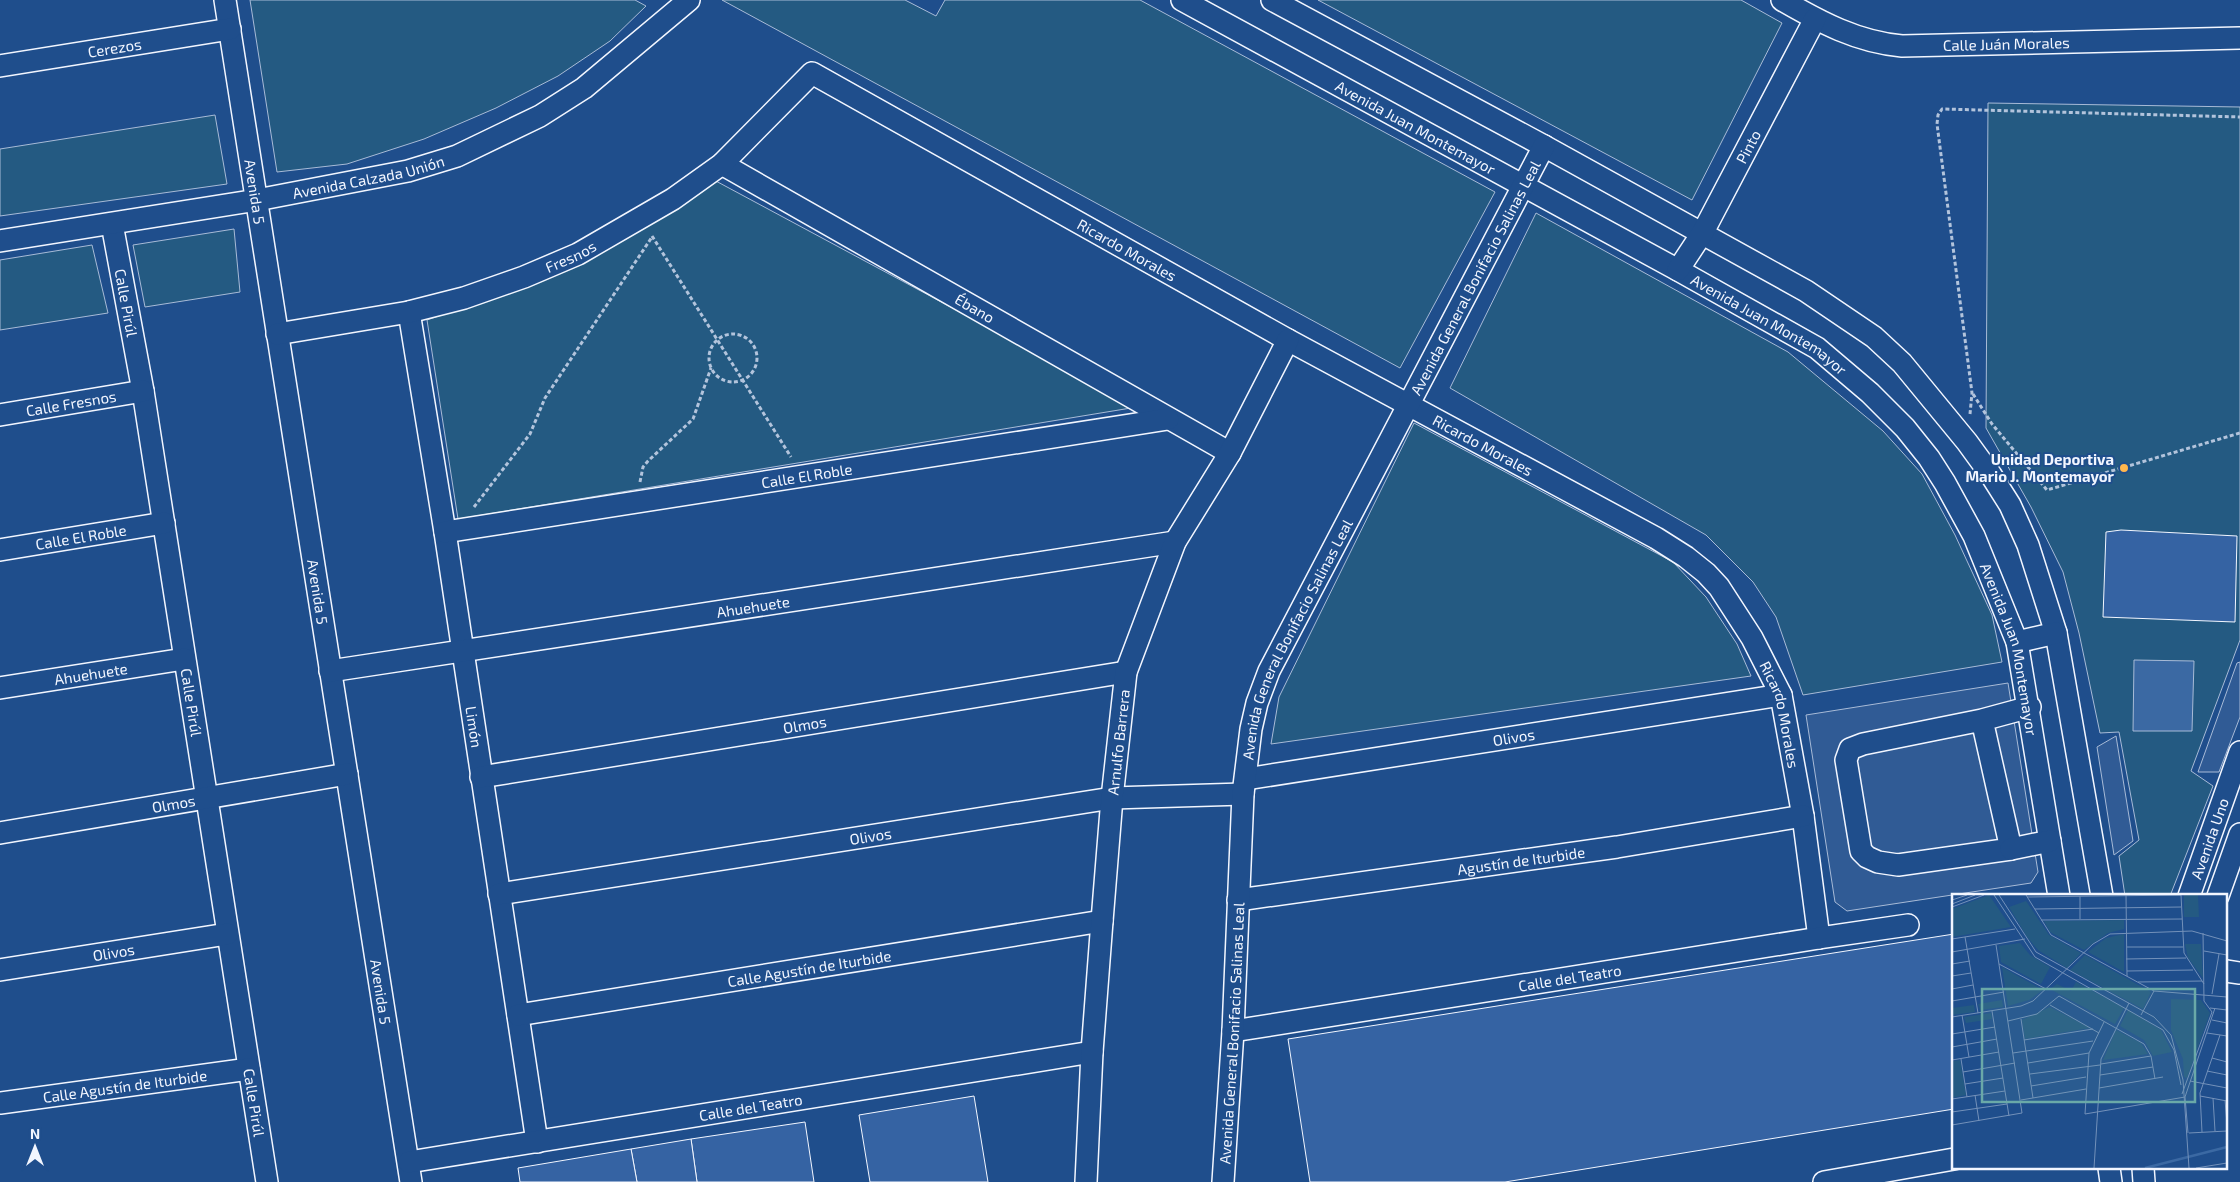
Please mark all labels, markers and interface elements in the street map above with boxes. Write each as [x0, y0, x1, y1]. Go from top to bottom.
street label: Calle Juán Morales [1943, 33, 2070, 54]
street label: Cerezos [86, 34, 143, 61]
street label: Avenida Juan Montemayor [1333, 76, 1499, 178]
street label: Pinto [1732, 127, 1764, 167]
street label: Avenida Calzada Unión [291, 151, 446, 202]
street label: Avenida General Bonifacio Salinas Leal [1406, 157, 1544, 398]
street label: Avenida 5 [241, 158, 269, 225]
street label: Ricardo Morales [1074, 215, 1180, 285]
street label: Fresnos [542, 237, 599, 276]
street label: Calle Pirúl [111, 267, 142, 339]
street label: Avenida Juan Montemayor [1688, 270, 1851, 379]
street label: Ébano [952, 290, 998, 326]
street label: Calle Fresnos [24, 387, 118, 420]
street label: Ricardo Morales [1430, 411, 1536, 479]
place label: Unidad Deportiva Mario J. Montemayor [1965, 450, 2115, 486]
street label: Calle El Roble [760, 459, 853, 491]
marker: Unidad Deportiva Mario J. Montemayor [2118, 462, 2130, 474]
street label: Avenida General Bonifacio Salinas Leal [1238, 516, 1356, 761]
street label: Calle El Roble [34, 520, 128, 553]
street label: Avenida 5 [304, 558, 332, 626]
street label: Avenida Juan Montemayor [1977, 560, 2041, 737]
street label: Ahuehuete [715, 592, 791, 621]
street label: Ricardo Morales [1756, 658, 1803, 770]
street label: Ahuehuete [53, 659, 129, 688]
street label: Calle Pirúl [178, 667, 206, 738]
street label: Arnulfo Barrera [1103, 688, 1133, 796]
street label: Limón [462, 705, 486, 749]
street label: Olmos [782, 712, 828, 737]
street label: Olivos [1491, 725, 1536, 749]
street label: Olmos [150, 791, 197, 816]
street label: Avenida Uno [2187, 795, 2232, 882]
street label: Olivos [848, 824, 893, 848]
street label: Agustín de Iturbide [1456, 843, 1586, 878]
inset map [1952, 894, 2228, 1170]
street label: Avenida General Bonifacio Salinas Leal [1215, 901, 1247, 1165]
street label: Olivos [91, 940, 136, 964]
street label: Calle Agustín de Iturbide [726, 946, 892, 990]
street label: Avenida 5 [367, 958, 395, 1026]
street label: Calle del Teatro [1517, 960, 1623, 995]
street label: Calle Agustín de Iturbide [42, 1066, 208, 1106]
street label: Calle Pirúl [240, 1067, 269, 1138]
street label: Calle del Teatro [698, 1090, 804, 1124]
north arrow [10, 1122, 60, 1172]
text: N [30, 1125, 40, 1142]

